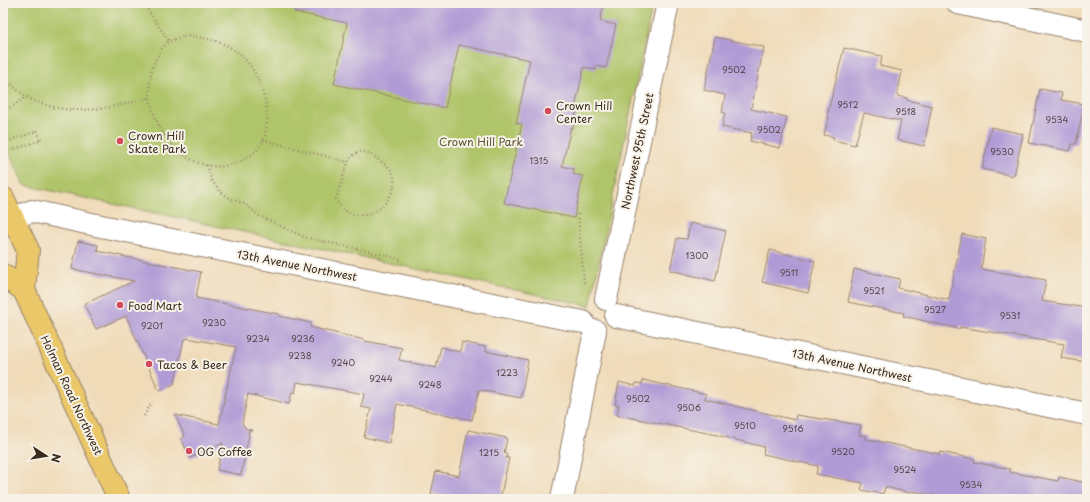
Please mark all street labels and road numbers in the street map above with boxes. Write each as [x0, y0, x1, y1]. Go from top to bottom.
street label: Northwest 95th Street [616, 91, 658, 211]
street label: 13th Avenue Northwest [235, 245, 359, 285]
street label: Holman Road Northwest [37, 332, 108, 458]
street label: 13th Avenue Northwest [790, 344, 914, 386]

